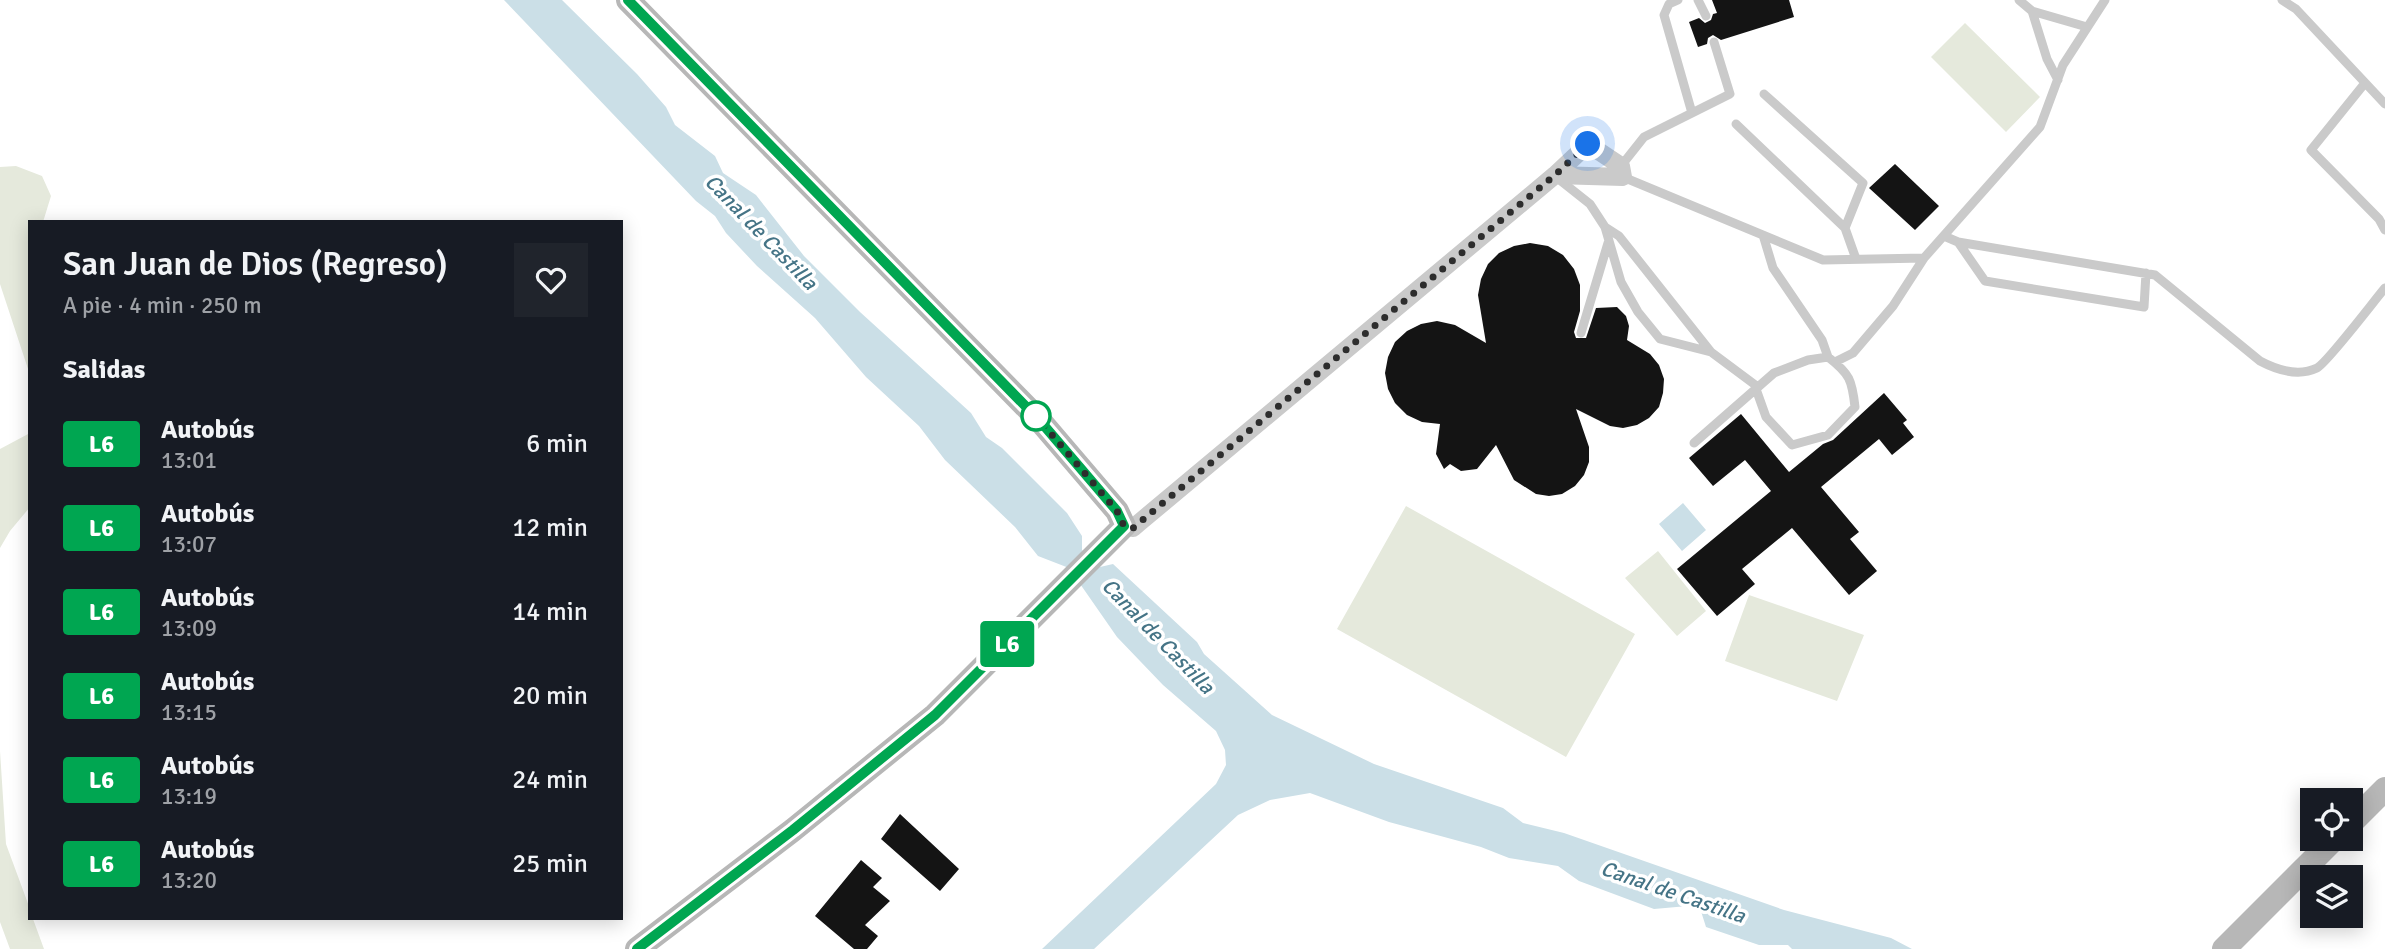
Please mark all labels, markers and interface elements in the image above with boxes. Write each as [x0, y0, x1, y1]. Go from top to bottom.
your location [1570, 126, 1605, 161]
water label: Canal de Castilla [699, 169, 824, 296]
button: heart [514, 243, 588, 317]
text: San Juan de Dios (Regreso) [63, 244, 448, 285]
text: A pie · 4 min · 250 m [63, 291, 262, 320]
text: Salidas [63, 354, 145, 386]
unlabelled marker [1021, 401, 1051, 431]
text: Autobús [161, 414, 254, 446]
text: 6 min [526, 428, 588, 460]
text: L6 [89, 429, 114, 459]
text: 13:01 [161, 446, 217, 475]
text: Autobús [161, 498, 254, 530]
text: 12 min [512, 512, 588, 544]
text: L6 [89, 513, 114, 543]
text: 13:07 [161, 530, 217, 559]
water label: Canal de Castilla [1096, 573, 1221, 700]
text: Autobús [161, 582, 254, 614]
text: 14 min [512, 596, 588, 628]
text: L6 [89, 597, 114, 627]
text: 13:09 [161, 614, 217, 643]
line badge: L6 [976, 621, 1038, 667]
text: L6 [994, 629, 1020, 659]
text: Autobús [161, 666, 254, 698]
text: 20 min [512, 680, 588, 712]
text: L6 [89, 681, 114, 711]
text: 13:15 [161, 698, 217, 727]
text: Autobús [161, 750, 254, 782]
text: 24 min [512, 764, 588, 796]
text: L6 [89, 765, 114, 795]
text: 13:19 [161, 782, 217, 811]
map controls [2300, 788, 2363, 928]
button: locate [2300, 788, 2363, 851]
text: Autobús [161, 834, 254, 866]
text: 25 min [512, 848, 588, 880]
text: L6 [89, 849, 114, 879]
water label: Canal de Castilla [1598, 855, 1750, 929]
button: layers [2300, 865, 2363, 928]
text: 13:20 [161, 866, 217, 895]

